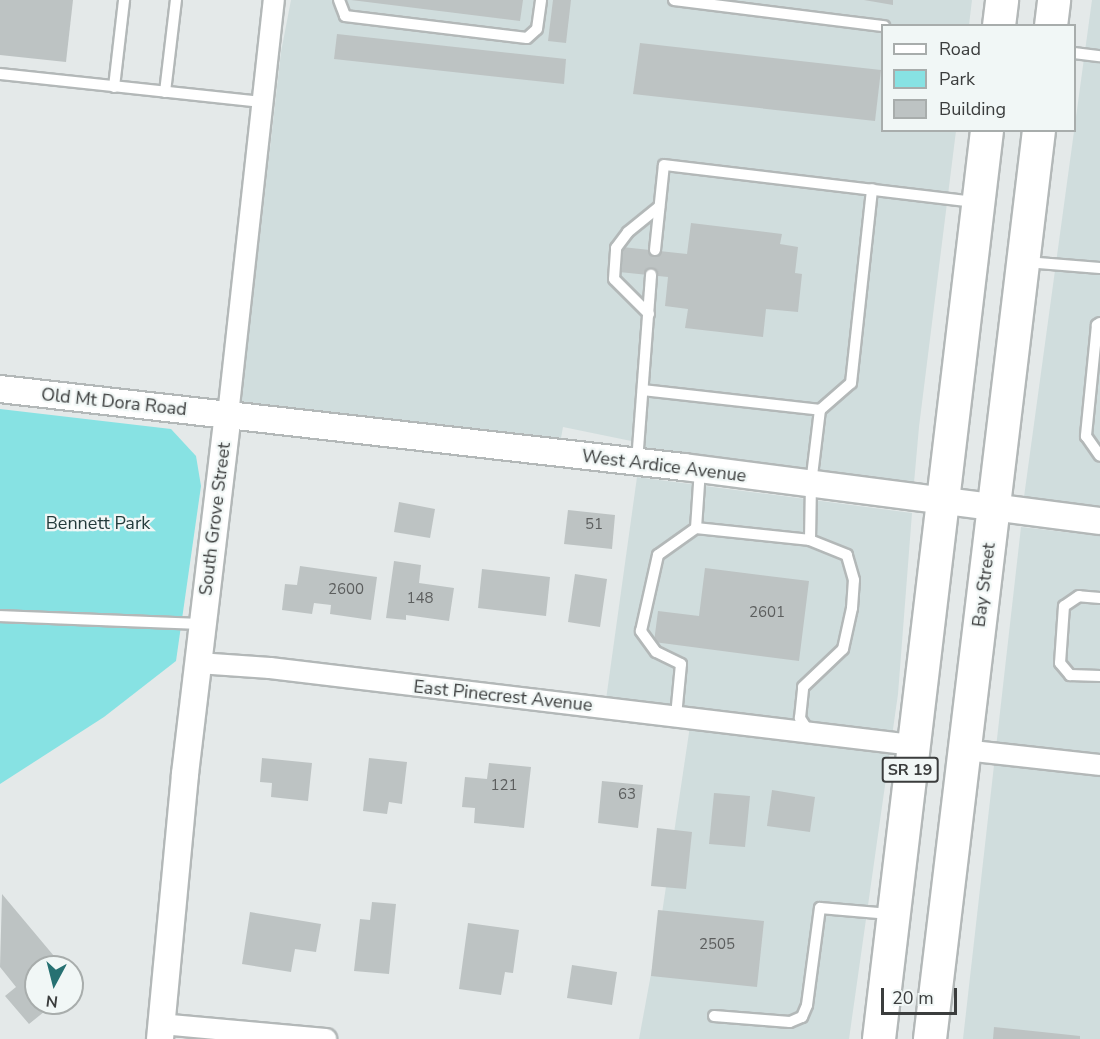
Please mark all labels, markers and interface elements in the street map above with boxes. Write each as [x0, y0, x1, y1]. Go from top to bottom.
legend [881, 24, 1076, 132]
text: Road [939, 37, 981, 61]
text: Park [939, 67, 975, 91]
text: Building [939, 97, 1006, 121]
street label: Old Mt Dora Road [40, 384, 188, 420]
street label: South Grove Street [195, 441, 235, 597]
street label: West Ardice Avenue [581, 445, 747, 487]
park label: Bennett Park [46, 512, 150, 534]
house number: 51 [585, 516, 603, 534]
street label: Bay Street [968, 542, 1000, 628]
house number: 2600 [328, 581, 364, 599]
house number: 148 [407, 590, 433, 608]
house number: 2601 [749, 604, 785, 622]
street label: East Pinecrest Avenue [412, 676, 594, 716]
road number: SR 19 [882, 757, 938, 783]
house number: 121 [491, 777, 517, 795]
house number: 63 [618, 786, 636, 804]
house number: 2505 [699, 936, 735, 954]
north arrow [24, 955, 84, 1015]
scale bar [884, 976, 960, 1014]
text: 20 m [892, 986, 934, 1010]
text: N [45, 989, 59, 1013]

